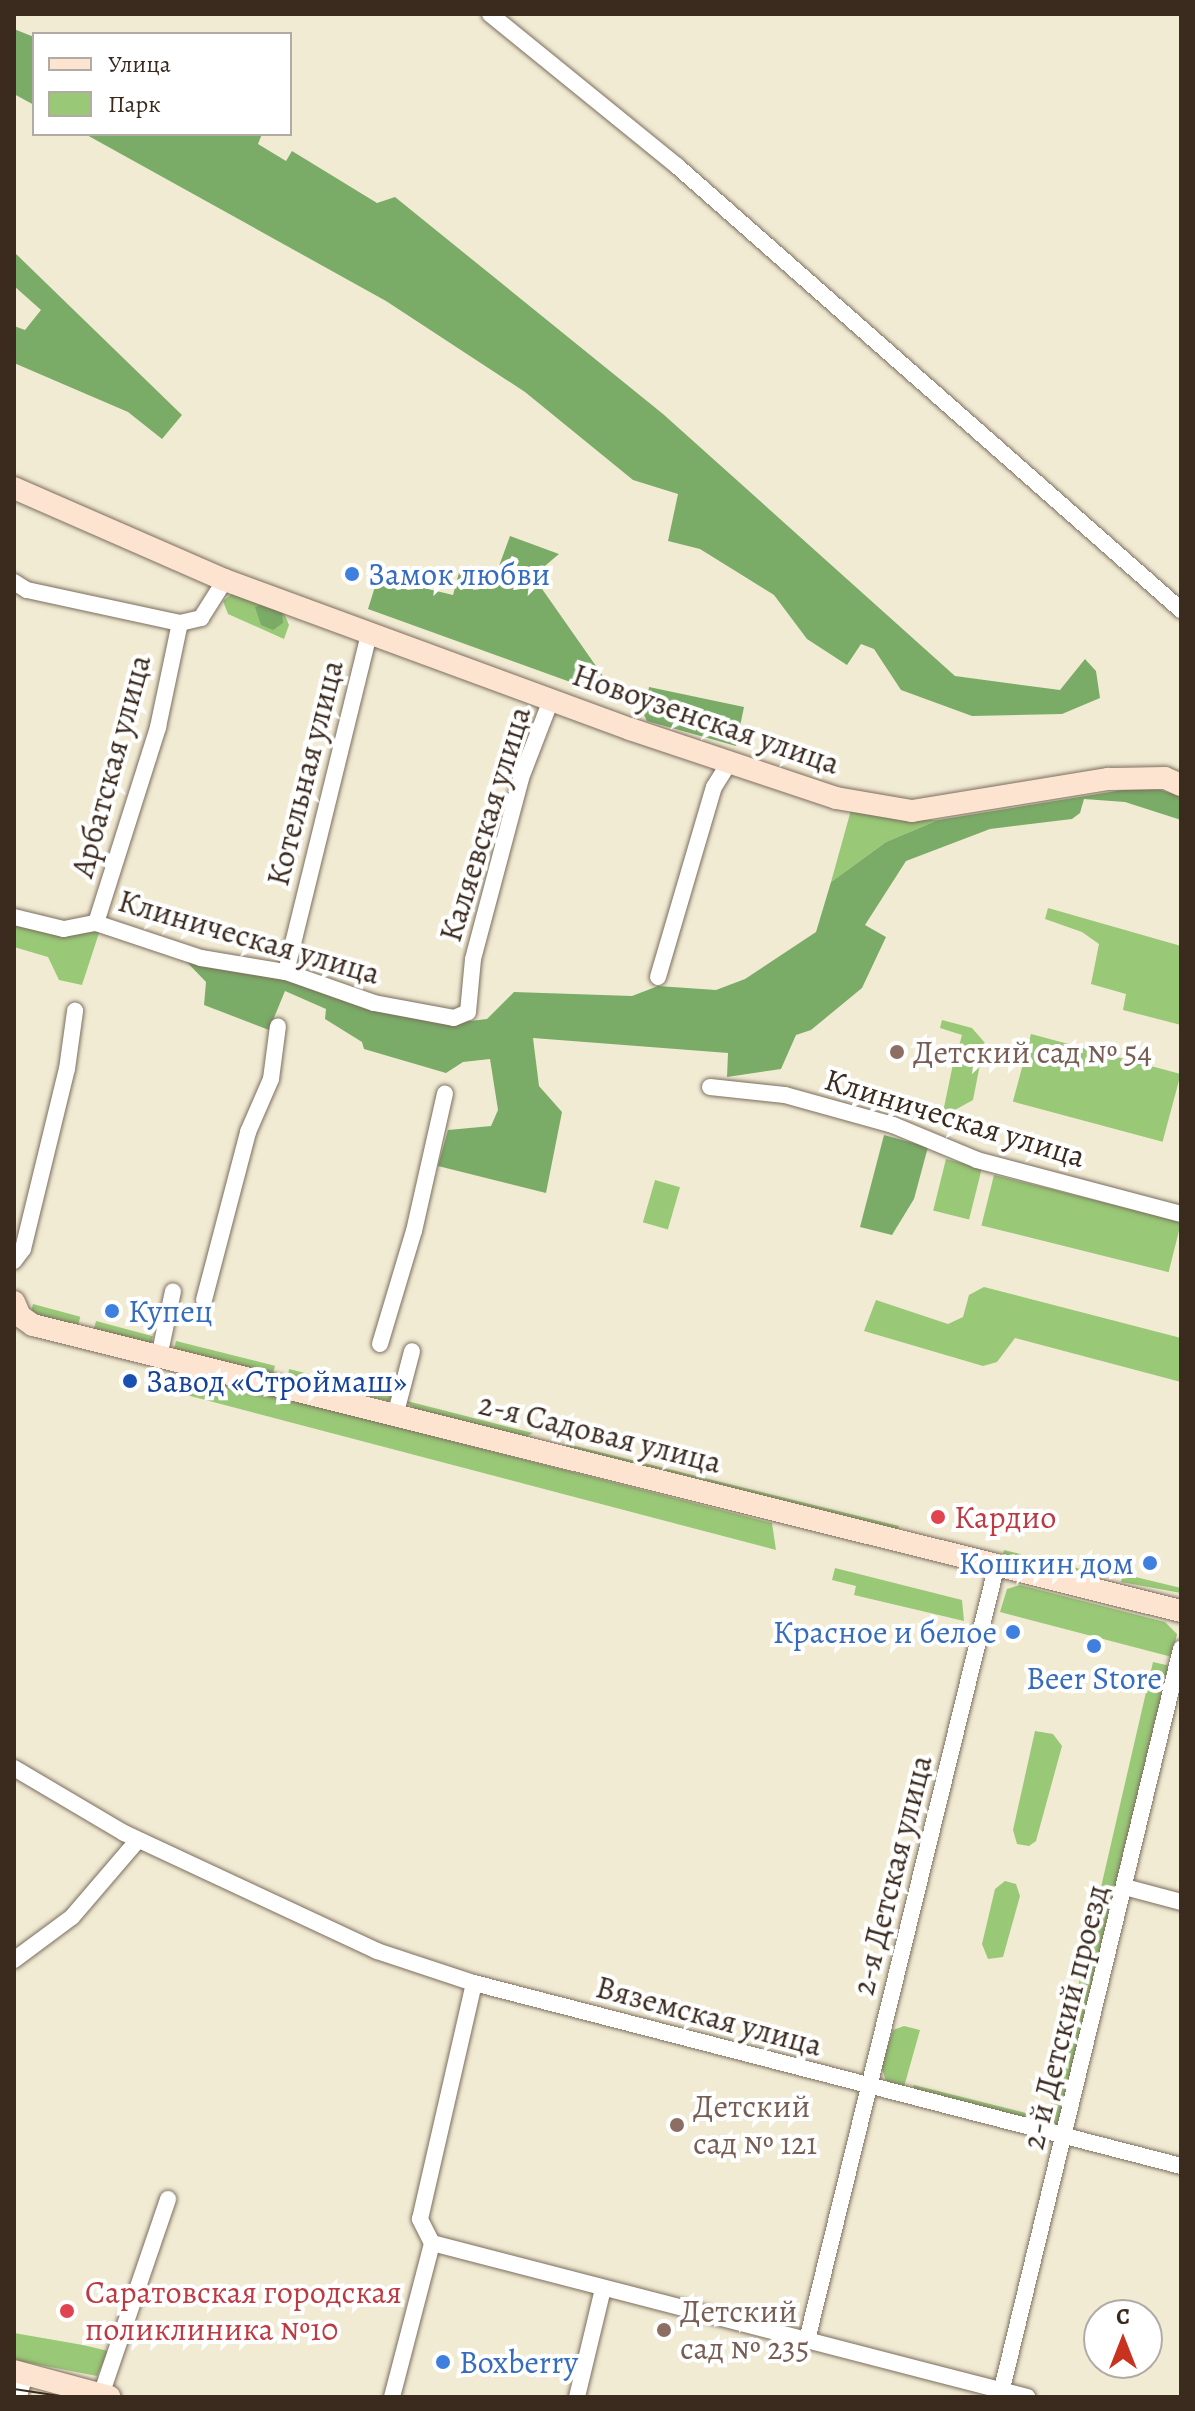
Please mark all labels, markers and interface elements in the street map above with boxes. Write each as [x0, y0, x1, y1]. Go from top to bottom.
legend [32, 32, 292, 136]
text: Улица [108, 48, 171, 80]
text: Парк [108, 88, 161, 120]
place label: Замок любви [368, 555, 550, 593]
marker: Замок любви [343, 565, 361, 583]
street label: Арбатская улица [63, 651, 159, 881]
street label: Новоузенская улица [567, 655, 845, 783]
street label: Котельная улица [258, 656, 352, 890]
street label: Каляевская улица [431, 702, 539, 946]
street label: Клиническая улица [114, 881, 384, 993]
place label: Детский сад № 54 [913, 1033, 1152, 1071]
marker: Детский сад № 54 [888, 1043, 906, 1061]
street label: Клиническая улица [820, 1060, 1090, 1176]
place label: Купец [128, 1292, 213, 1330]
marker: Купец [103, 1302, 121, 1320]
place label: Завод «Строймаш» [146, 1362, 407, 1400]
marker: Завод «Строймаш» [121, 1372, 139, 1390]
street label: 2-я Садовая улица [475, 1384, 725, 1482]
place label: Кардио [954, 1498, 1056, 1536]
marker: Кардио [929, 1508, 947, 1526]
place label: Кошкин дом [959, 1544, 1134, 1582]
marker: Кошкин дом [1141, 1554, 1159, 1572]
place label: Красное и белое [773, 1613, 997, 1651]
marker: Красное и белое [1004, 1623, 1022, 1641]
marker: Beer Store [1085, 1637, 1103, 1655]
place label: Beer Store [1026, 1659, 1162, 1697]
street label: 2-я Детская улица [844, 1751, 940, 1999]
street label: 2-й Детский проезд [1014, 1881, 1116, 2153]
street label: Вяземская улица [592, 1967, 826, 2065]
place label: Детский сад № 121 [693, 2088, 817, 2163]
marker: Детский сад № 121 [668, 2116, 686, 2134]
place label: Саратовская городская поликлиника №10 [85, 2274, 402, 2349]
place label: Детский сад № 235 [680, 2293, 809, 2368]
north arrow [1083, 2299, 1163, 2379]
marker: Саратовская городская поликлиника №10 [56, 2300, 78, 2322]
text: С [1116, 2302, 1130, 2332]
marker: Детский сад № 235 [655, 2321, 673, 2339]
place label: Boxberry [459, 2343, 578, 2381]
marker: Boxberry [434, 2353, 452, 2371]

